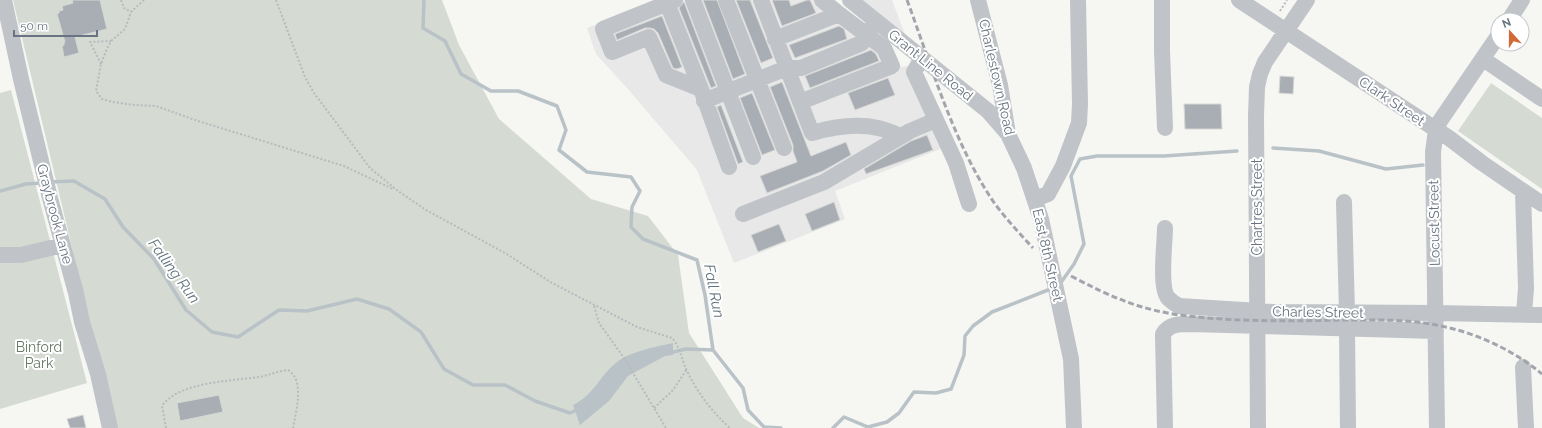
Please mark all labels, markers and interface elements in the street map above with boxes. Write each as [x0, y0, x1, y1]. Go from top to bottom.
scale bar [14, 12, 97, 38]
north arrow [1490, 12, 1530, 52]
text: N [1500, 16, 1513, 31]
street label: Charlestown Road [976, 17, 1018, 137]
text: 50 m [20, 19, 48, 33]
street label: Grant Line Road [886, 26, 976, 104]
street label: Clark Street [1356, 73, 1428, 129]
street label: Chartres Street [1249, 158, 1265, 256]
street label: Graybrook Lane [34, 162, 76, 266]
street label: Locust Street [1425, 179, 1443, 266]
street label: East 8th Street [1030, 207, 1067, 303]
water label: Falling Run [145, 235, 203, 307]
water label: Fall Run [700, 263, 728, 319]
street label: Charles Street [1272, 303, 1364, 321]
park label: Binford Park [16, 339, 62, 371]

